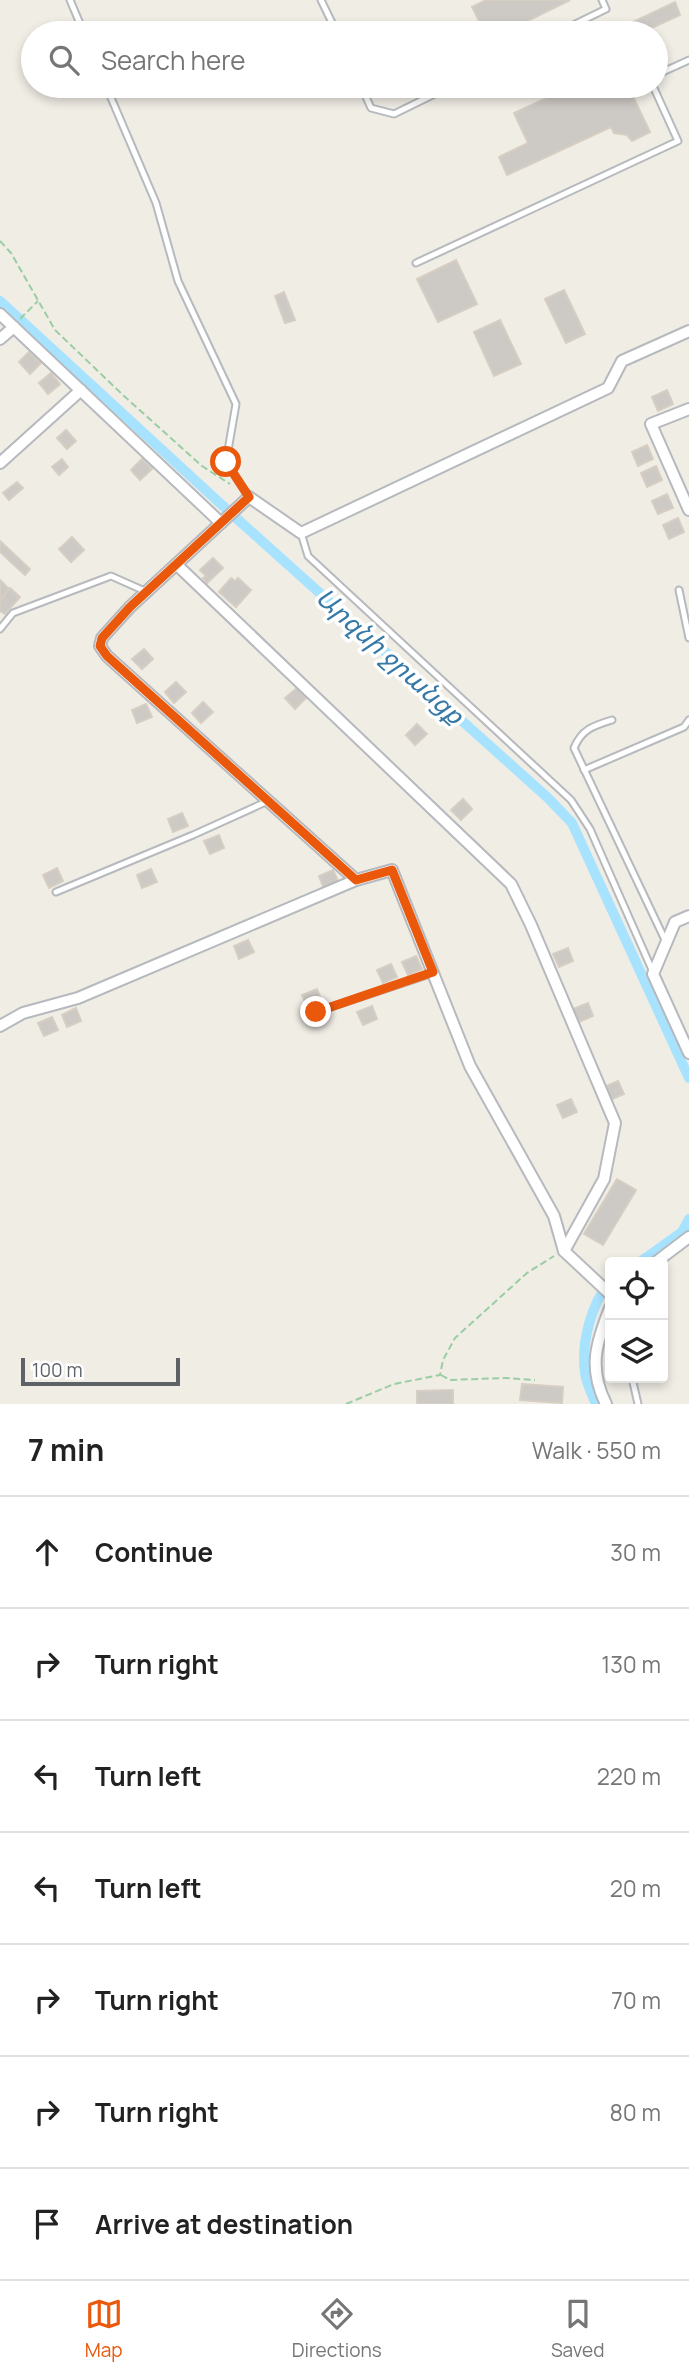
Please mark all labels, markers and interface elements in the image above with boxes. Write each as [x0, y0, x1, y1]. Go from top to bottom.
search box [21, 21, 668, 98]
icon: search [45, 41, 83, 79]
text: Search here [101, 42, 246, 78]
route start [210, 446, 241, 477]
water label: Արզնի ջրանցք [309, 579, 474, 733]
route end [300, 996, 331, 1027]
map controls [605, 1257, 668, 1383]
button: locate [605, 1257, 668, 1320]
button: layers [605, 1320, 668, 1383]
scale bar [21, 1355, 180, 1387]
text: 100 m [32, 1357, 83, 1383]
text: 7 min [28, 1429, 104, 1470]
text: Walk · 550 m [532, 1434, 661, 1466]
icon: ahead [28, 1533, 66, 1571]
text: Continue [95, 1534, 213, 1570]
text: 30 m [610, 1536, 661, 1568]
icon: right [28, 1645, 66, 1683]
text: Turn right [95, 1646, 219, 1682]
text: 130 m [601, 1648, 661, 1680]
icon: left [28, 1757, 66, 1795]
text: Turn left [95, 1758, 202, 1794]
text: 220 m [597, 1760, 661, 1792]
icon: left [28, 1869, 66, 1907]
text: Turn left [95, 1870, 202, 1906]
text: 20 m [610, 1872, 661, 1904]
icon: right [28, 1981, 66, 2019]
text: Turn right [95, 1982, 219, 2018]
text: 70 m [611, 1984, 661, 2016]
icon: right [28, 2093, 66, 2131]
text: Turn right [95, 2094, 219, 2130]
text: 80 m [610, 2096, 661, 2128]
icon: arrive [28, 2205, 66, 2243]
text: Arrive at destination [95, 2206, 353, 2242]
tab: Map [85, 2295, 123, 2363]
tab: Directions [292, 2295, 382, 2363]
tab: Saved [551, 2295, 604, 2363]

